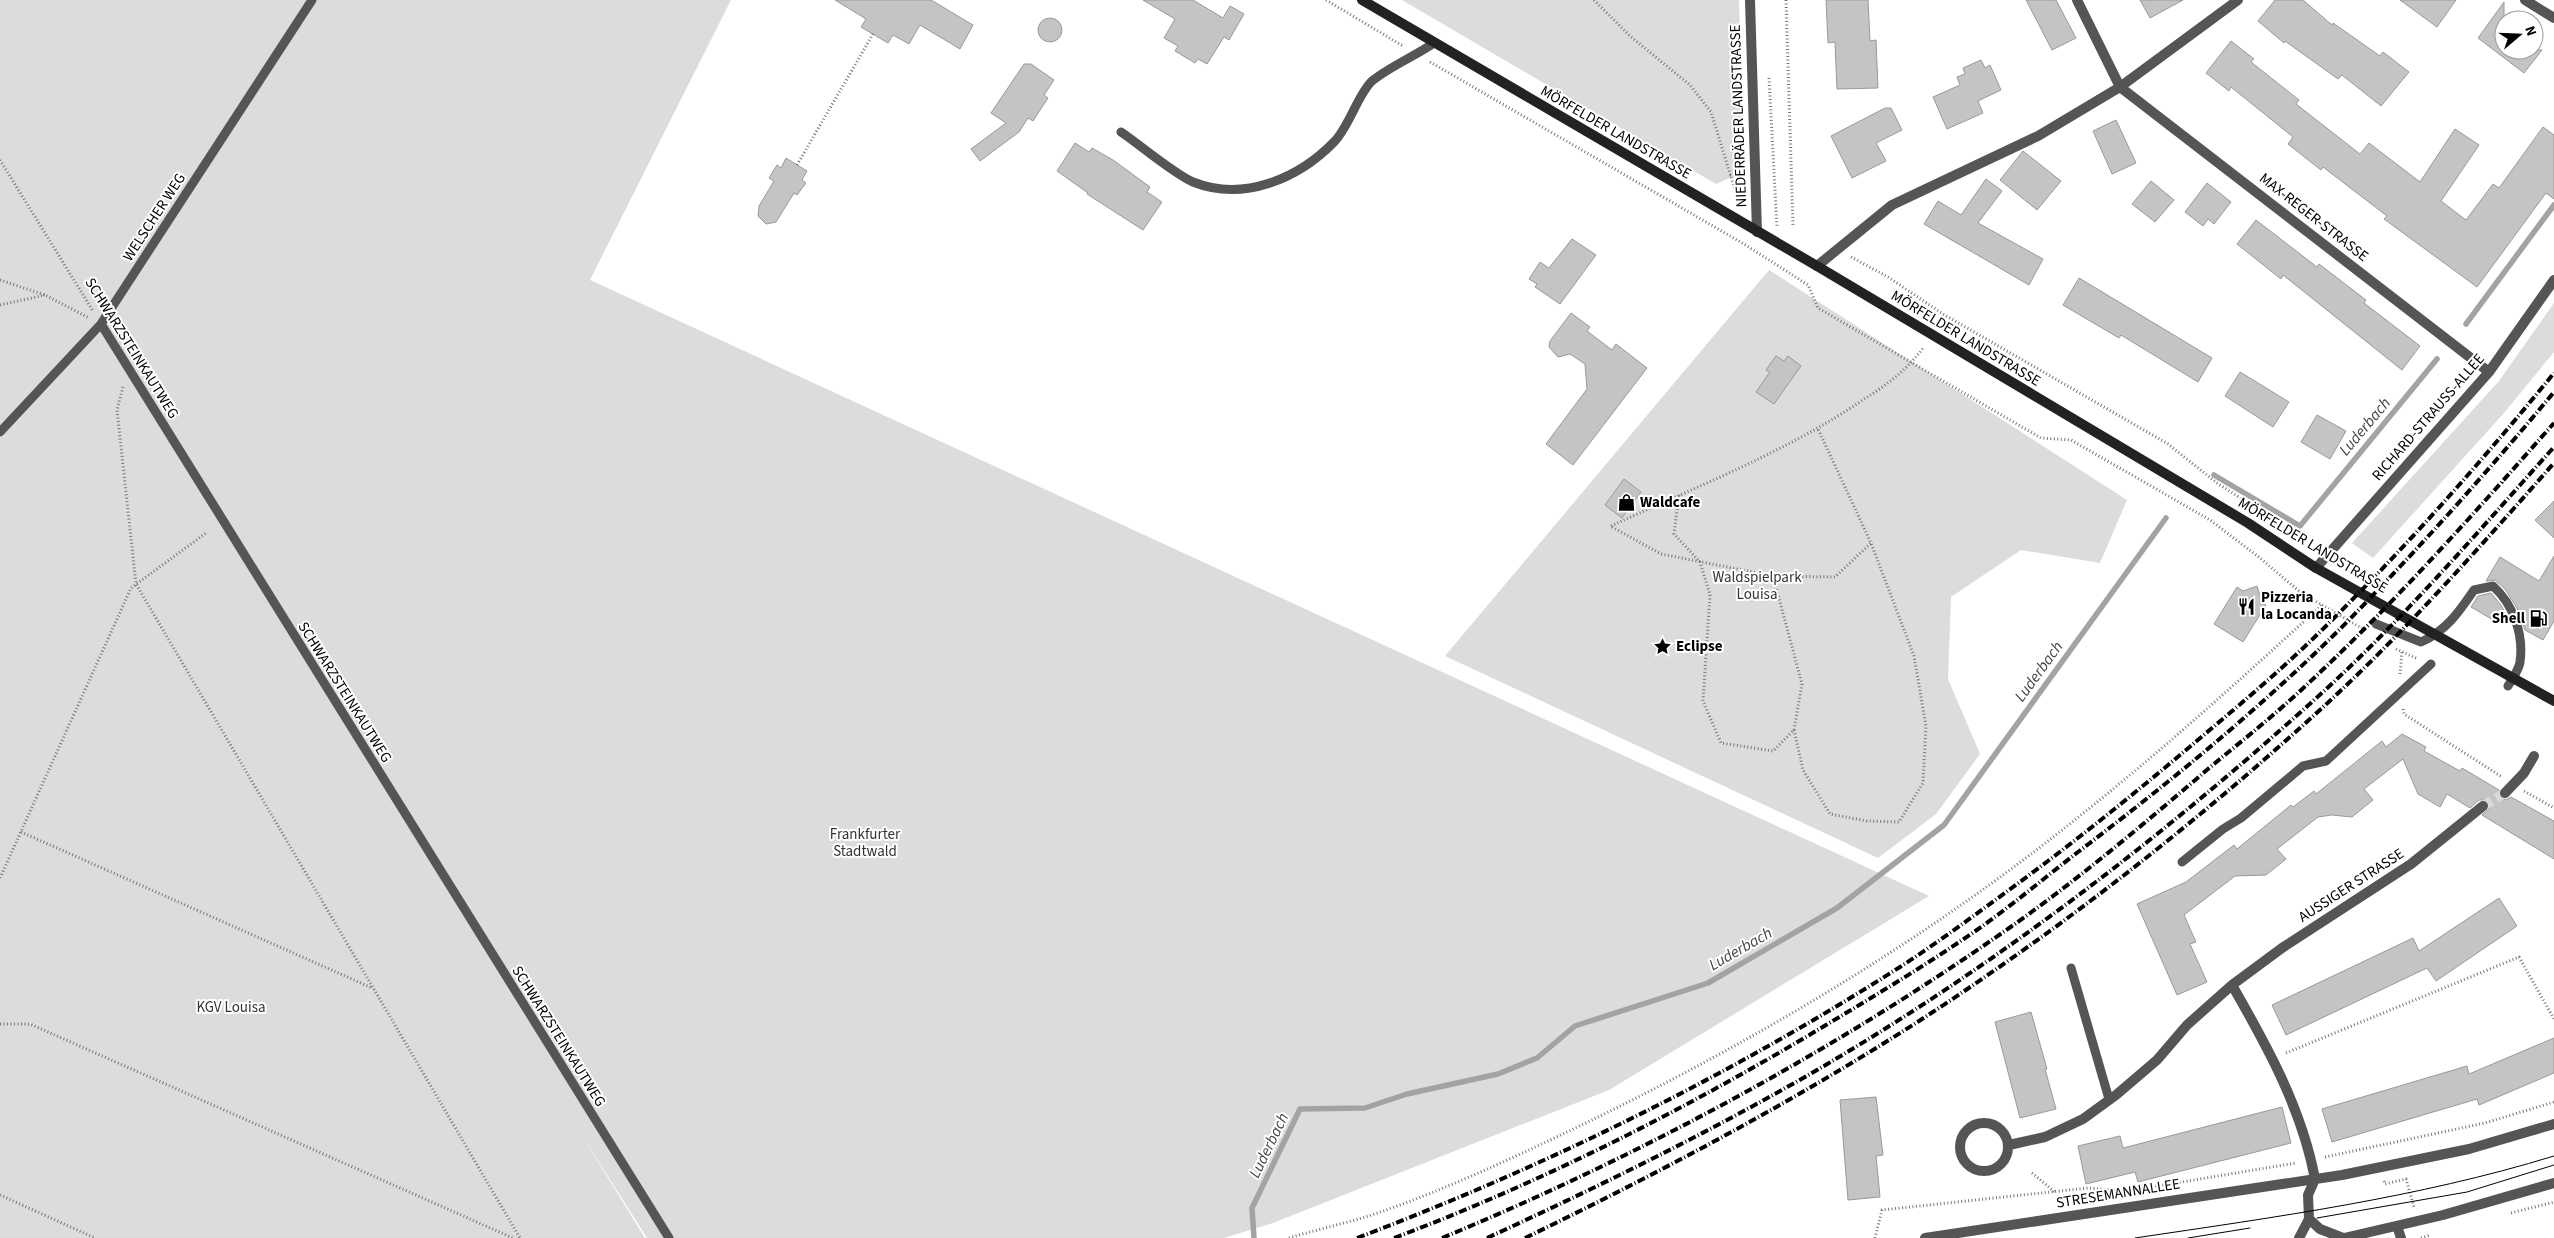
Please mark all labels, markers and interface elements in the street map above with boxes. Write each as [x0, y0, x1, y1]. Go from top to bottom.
north arrow [2494, 10, 2544, 60]
text: N [2519, 23, 2541, 39]
street label: NIEDERRÄDER LANDSTRASSE [1725, 24, 1752, 208]
street label: MÖRFELDER LANDSTRASSE [1536, 81, 1695, 184]
street label: MAX-REGER-STRASSE [2255, 168, 2373, 267]
street label: WELSCHER WEG [118, 169, 191, 266]
street label: SCHWARZSTEINKAUTWEG [80, 274, 184, 423]
street label: MÖRFELDER LANDSTRASSE [1887, 285, 2045, 392]
street label: RICHARD-STRAUSS-ALLEE [2367, 349, 2490, 485]
water label: Luderbach [2334, 393, 2396, 460]
shop icon: Waldcafe [1616, 492, 1636, 512]
place label: Waldcafe [1640, 492, 1701, 513]
street label: MÖRFELDER LANDSTRASSE [2234, 492, 2392, 599]
park label: Waldspielpark Louisa [1712, 567, 1802, 605]
place label: Pizzeria la Locanda [2261, 587, 2332, 625]
restaurant icon: Pizzeria la Locanda [2237, 596, 2257, 616]
place label: Shell [2492, 608, 2526, 629]
fuel station icon: Shell [2529, 608, 2549, 628]
street label: SCHWARZSTEINKAUTWEG [293, 618, 397, 767]
place icon: Eclipse [1652, 636, 1672, 656]
place label: Eclipse [1676, 636, 1723, 657]
water label: Luderbach [2009, 637, 2068, 706]
park label: Frankfurter Stadtwald [830, 824, 901, 862]
street label: AUSSIGER STRASSE [2294, 843, 2408, 927]
water label: Luderbach [1705, 922, 1776, 976]
street label: SCHWARZSTEINKAUTWEG [507, 962, 611, 1111]
park label: KGV Louisa [196, 997, 266, 1018]
water label: Luderbach [1244, 1109, 1294, 1182]
street label: STRESEMANNALLEE [2055, 1173, 2182, 1214]

